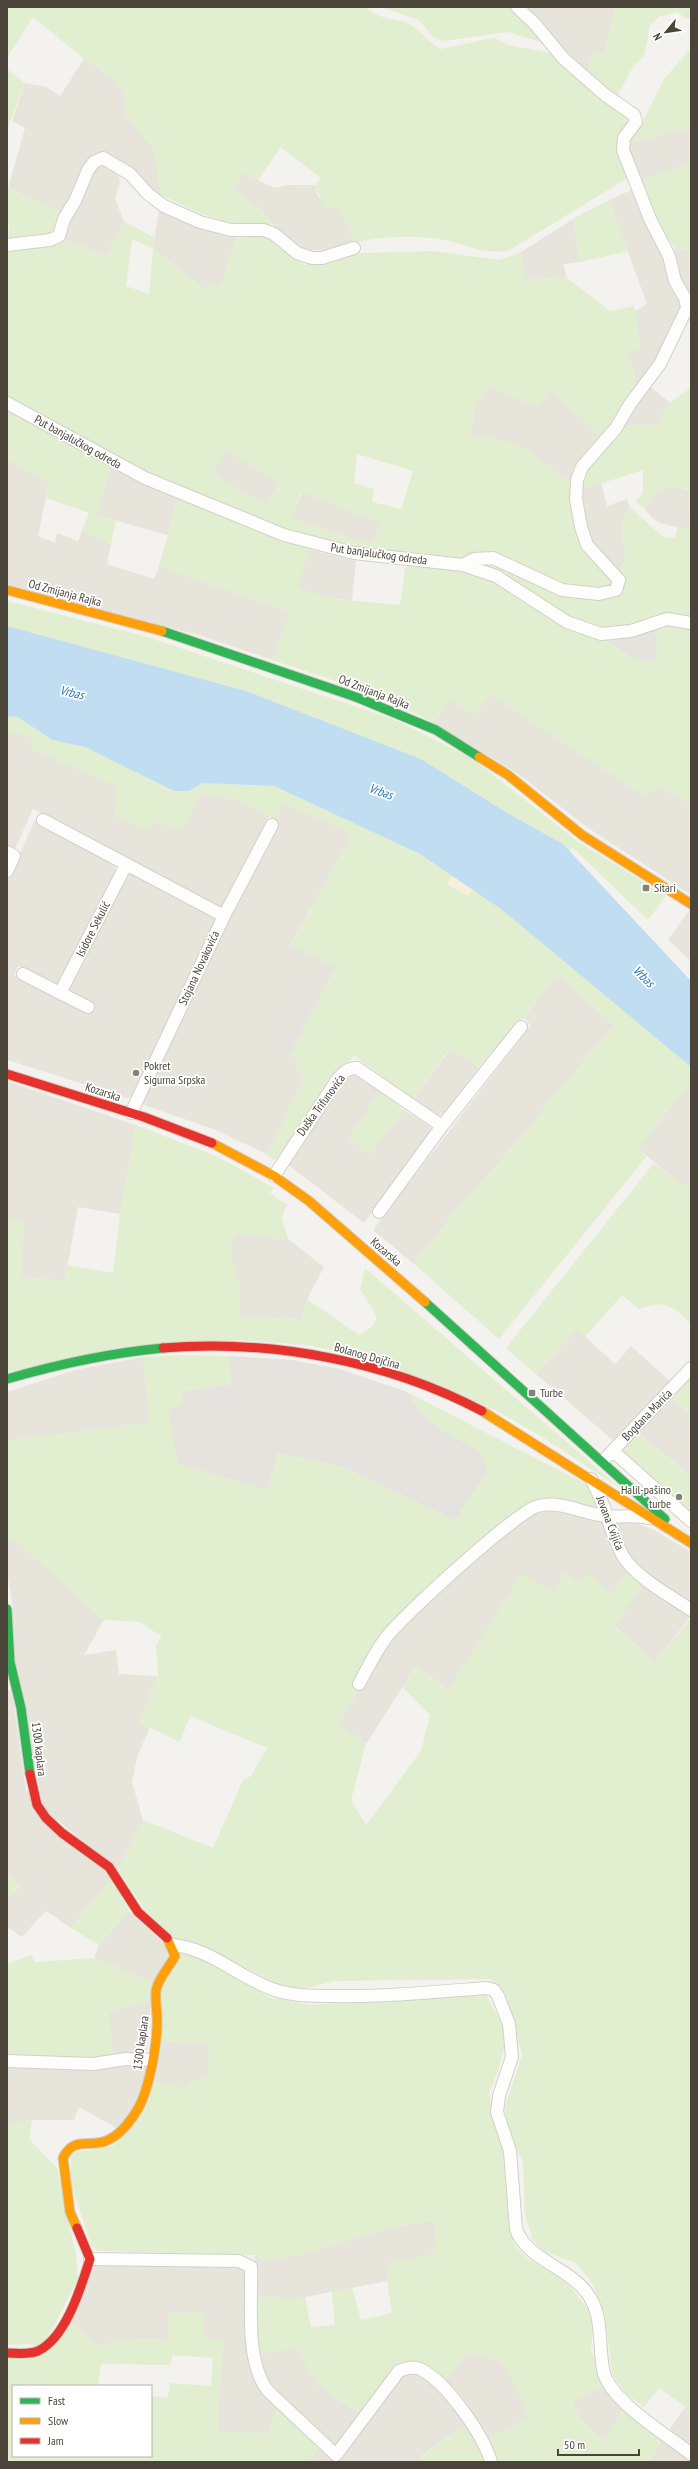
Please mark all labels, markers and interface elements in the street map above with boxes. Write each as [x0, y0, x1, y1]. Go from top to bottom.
north arrow [646, 12, 686, 52]
text: N [650, 31, 665, 43]
street label: Put banjalučkog odreda [32, 411, 125, 472]
street label: Put banjalučkog odreda [330, 539, 428, 568]
street label: Od Zmijanja Rajka [27, 576, 103, 609]
street label: Od Zmijanja Rajka [337, 671, 412, 712]
water label: Vrbas [58, 681, 87, 704]
water label: Vrbas [367, 779, 397, 804]
place label: Sitari [654, 880, 676, 895]
marker: Sitari [641, 883, 651, 893]
street label: Isidore Sekulić [72, 898, 113, 959]
street label: Stojana Novakovića [175, 928, 222, 1007]
water label: Vrbas [629, 962, 659, 992]
place label: Pokret Sigurna Srpska [144, 1058, 205, 1087]
marker: Pokret Sigurna Srpska [131, 1068, 141, 1078]
street label: Duška Trifunovića [293, 1071, 348, 1138]
street label: Kozarska [84, 1079, 123, 1104]
street label: Kozarska [368, 1234, 405, 1269]
street label: Bolanog Dojčina [333, 1339, 402, 1372]
place label: Turbe [540, 1385, 563, 1400]
street label: Bogdana Marića [618, 1386, 675, 1444]
marker: Turbe [527, 1388, 537, 1398]
place label: Halil-pašino turbe [621, 1482, 671, 1511]
marker: Halil-pašino turbe [674, 1492, 684, 1502]
street label: Jovana Cvijića [593, 1493, 628, 1552]
street label: 1300 kaplara [29, 1721, 50, 1777]
street label: 1300 kaplara [129, 2015, 152, 2071]
legend [12, 2385, 152, 2457]
text: Fast [48, 2393, 66, 2408]
text: Slow [48, 2413, 69, 2428]
scale bar [558, 2431, 639, 2457]
text: Jam [47, 2433, 64, 2448]
text: 50 m [564, 2437, 585, 2452]

